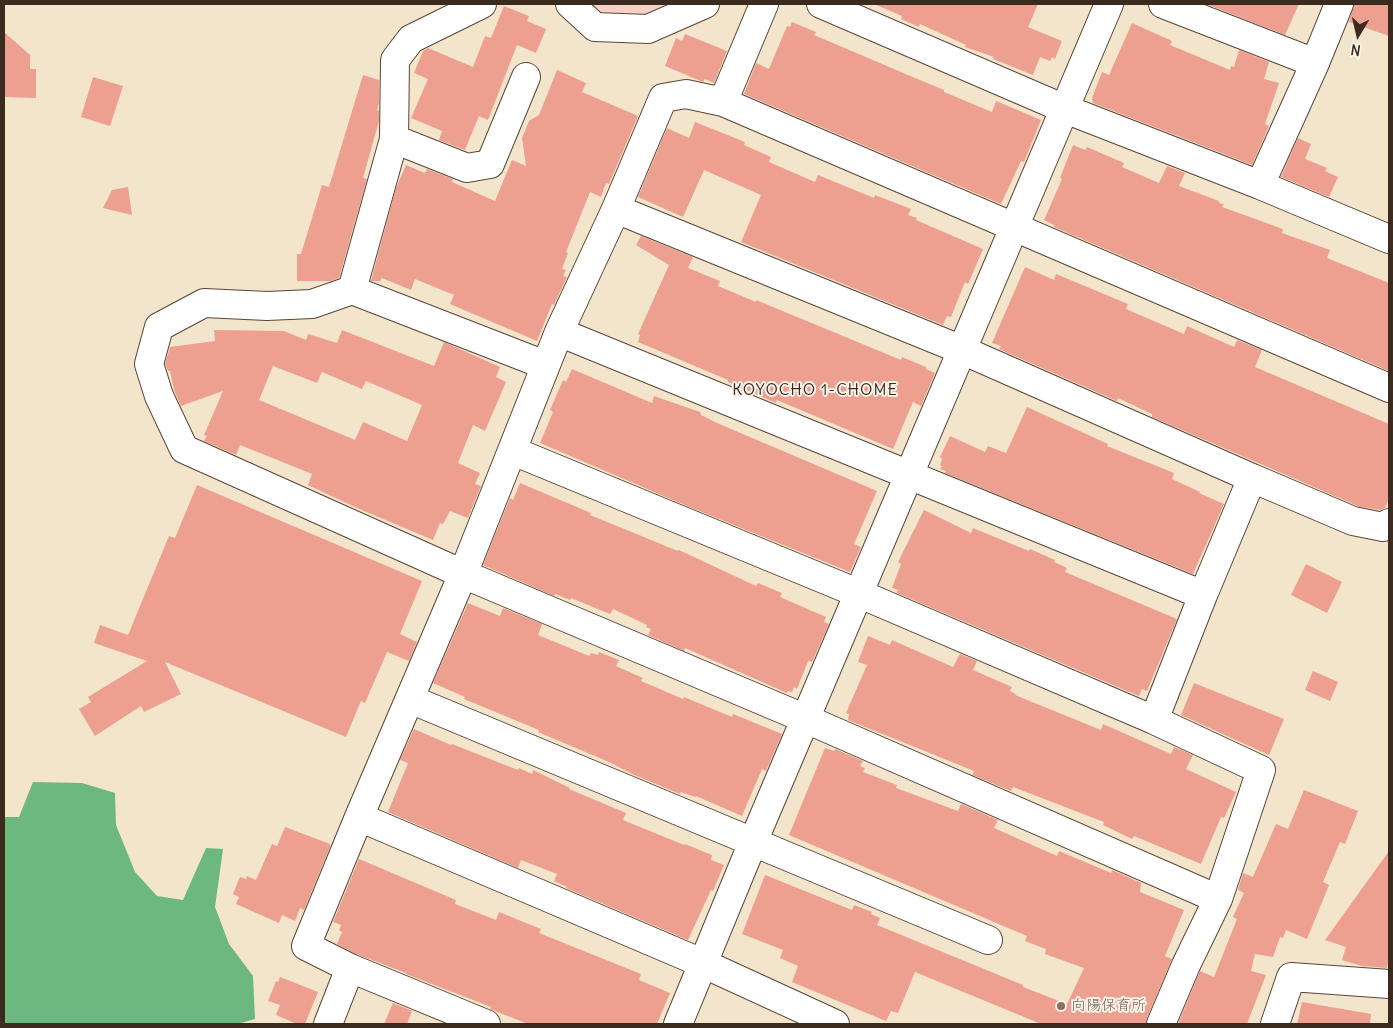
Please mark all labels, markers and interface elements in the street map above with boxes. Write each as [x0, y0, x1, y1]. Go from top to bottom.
north arrow [1333, 10, 1383, 60]
text: N [1349, 40, 1362, 59]
district label: KOYOCHO 1-CHOME [730, 380, 900, 400]
place label: 向陽保育所 [1071, 997, 1146, 1015]
marker: 向陽保育所 [1055, 1000, 1067, 1012]

